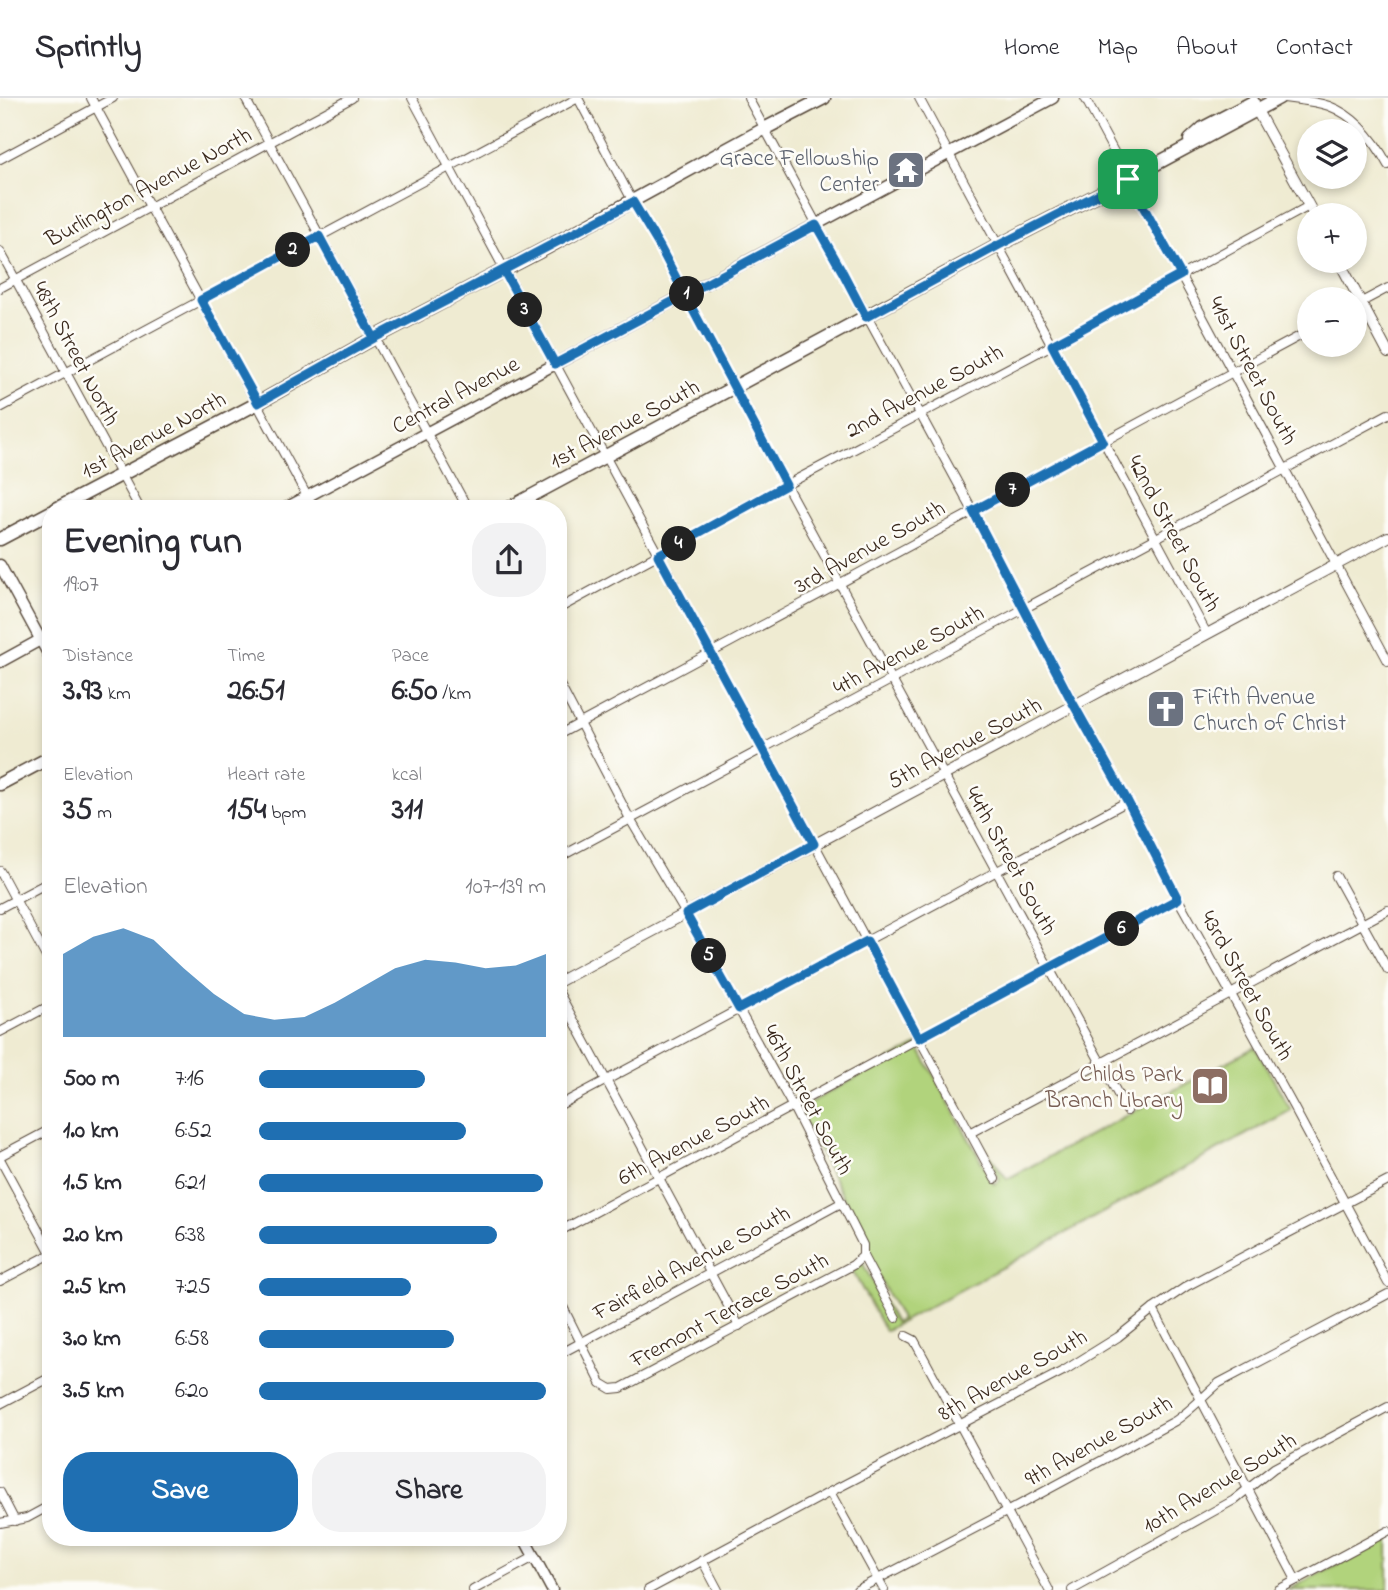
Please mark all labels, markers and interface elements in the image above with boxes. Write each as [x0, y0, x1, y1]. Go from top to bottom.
text: Sprintly [35, 24, 142, 72]
text: Home [1004, 31, 1060, 66]
text: Map [1098, 31, 1138, 66]
text: About [1176, 31, 1238, 66]
text: Contact [1276, 31, 1353, 66]
map controls [1297, 119, 1367, 357]
button: layers [1297, 119, 1367, 189]
street label: Burlington Avenue North [39, 120, 259, 258]
place label: Grace Fellowship Center [719, 143, 880, 202]
temple icon: Grace Fellowship Center [885, 149, 927, 191]
pin [1098, 149, 1158, 209]
icon: arrive [1109, 160, 1147, 198]
button: + [1297, 203, 1367, 273]
pin: 2 [276, 232, 310, 268]
text: 2 [288, 236, 297, 263]
street label: 48th Street North [23, 276, 127, 432]
pin: 1 [670, 276, 704, 312]
text: 1 [683, 280, 690, 307]
button: − [1297, 287, 1367, 357]
street label: 41st Street South [1199, 291, 1305, 451]
pin: 3 [508, 292, 542, 328]
text: 3 [521, 296, 528, 323]
street label: 2nd Avenue South [840, 337, 1010, 448]
street label: Central Avenue [387, 348, 526, 444]
street label: 1st Avenue South [544, 372, 706, 479]
street label: 1st Avenue North [76, 384, 233, 488]
street label: 42nd Street South [1118, 450, 1228, 618]
pin: 7 [996, 472, 1030, 508]
text: 7 [1009, 476, 1016, 503]
street label: 3rd Avenue South [789, 493, 952, 603]
text: Evening run [63, 515, 242, 571]
button: share [472, 523, 546, 597]
pin: 4 [662, 526, 696, 562]
text: 4 [675, 530, 682, 557]
text: 19:07 [63, 569, 99, 602]
street label: 4th Avenue South [828, 597, 991, 705]
text: Distance [63, 643, 133, 670]
text: Time [227, 643, 265, 670]
text: Pace [392, 643, 429, 670]
text: 3.93 [63, 670, 103, 714]
text: 26:51 [227, 670, 285, 714]
text: 6:50 [392, 670, 438, 714]
text: km [103, 681, 131, 708]
text: /km [438, 681, 471, 708]
place label: Fifth Avenue Church of Christ [1192, 682, 1347, 741]
church icon: Fifth Avenue Church of Christ [1145, 688, 1187, 730]
street label: 5th Avenue South [882, 690, 1048, 799]
text: Elevation [63, 762, 133, 789]
text: Heart rate [227, 762, 305, 789]
text: kcal [392, 762, 422, 789]
street label: 44th Street South [955, 781, 1064, 942]
text: 35 [63, 789, 93, 833]
text: 154 [227, 789, 266, 833]
text: 311 [392, 789, 423, 833]
text: m [93, 800, 112, 827]
text: bpm [266, 800, 306, 827]
text: Elevation [63, 871, 148, 904]
text: 107–139 m [465, 871, 546, 904]
street label: 43rd Street South [1191, 905, 1301, 1067]
pin: 6 [1104, 912, 1140, 946]
text: 6 [1117, 915, 1126, 942]
pin: 5 [692, 938, 726, 974]
text: 5 [703, 942, 714, 969]
street label: 46th Street South [753, 1019, 860, 1181]
place label: Childs Park Branch Library [1044, 1059, 1184, 1120]
text: 500 m [63, 1063, 120, 1096]
text: 7:16 [175, 1063, 204, 1096]
library icon: Childs Park Branch Library [1189, 1065, 1231, 1107]
street label: 6th Avenue South [612, 1087, 776, 1195]
text: 1.0 km [63, 1115, 119, 1148]
text: 6:52 [175, 1115, 212, 1148]
text: 1.5 km [63, 1167, 122, 1200]
text: 6:21 [175, 1167, 206, 1200]
street label: Fairfield Avenue South [587, 1198, 797, 1331]
text: 2.0 km [63, 1219, 123, 1252]
text: 6:38 [175, 1219, 205, 1252]
street label: Fremont Terrace South [624, 1245, 835, 1378]
text: 2.5 km [63, 1271, 126, 1304]
text: 7:25 [175, 1271, 211, 1304]
street label: 8th Avenue South [933, 1322, 1094, 1431]
text: 3.0 km [63, 1323, 121, 1356]
text: 6:58 [175, 1323, 209, 1356]
text: 3.5 km [63, 1375, 124, 1408]
text: 6:20 [175, 1375, 208, 1408]
street label: 9th Avenue South [1019, 1388, 1179, 1496]
street label: 10th Avenue South [1137, 1425, 1304, 1543]
button: Save [63, 1452, 298, 1532]
button: Share [312, 1452, 546, 1532]

